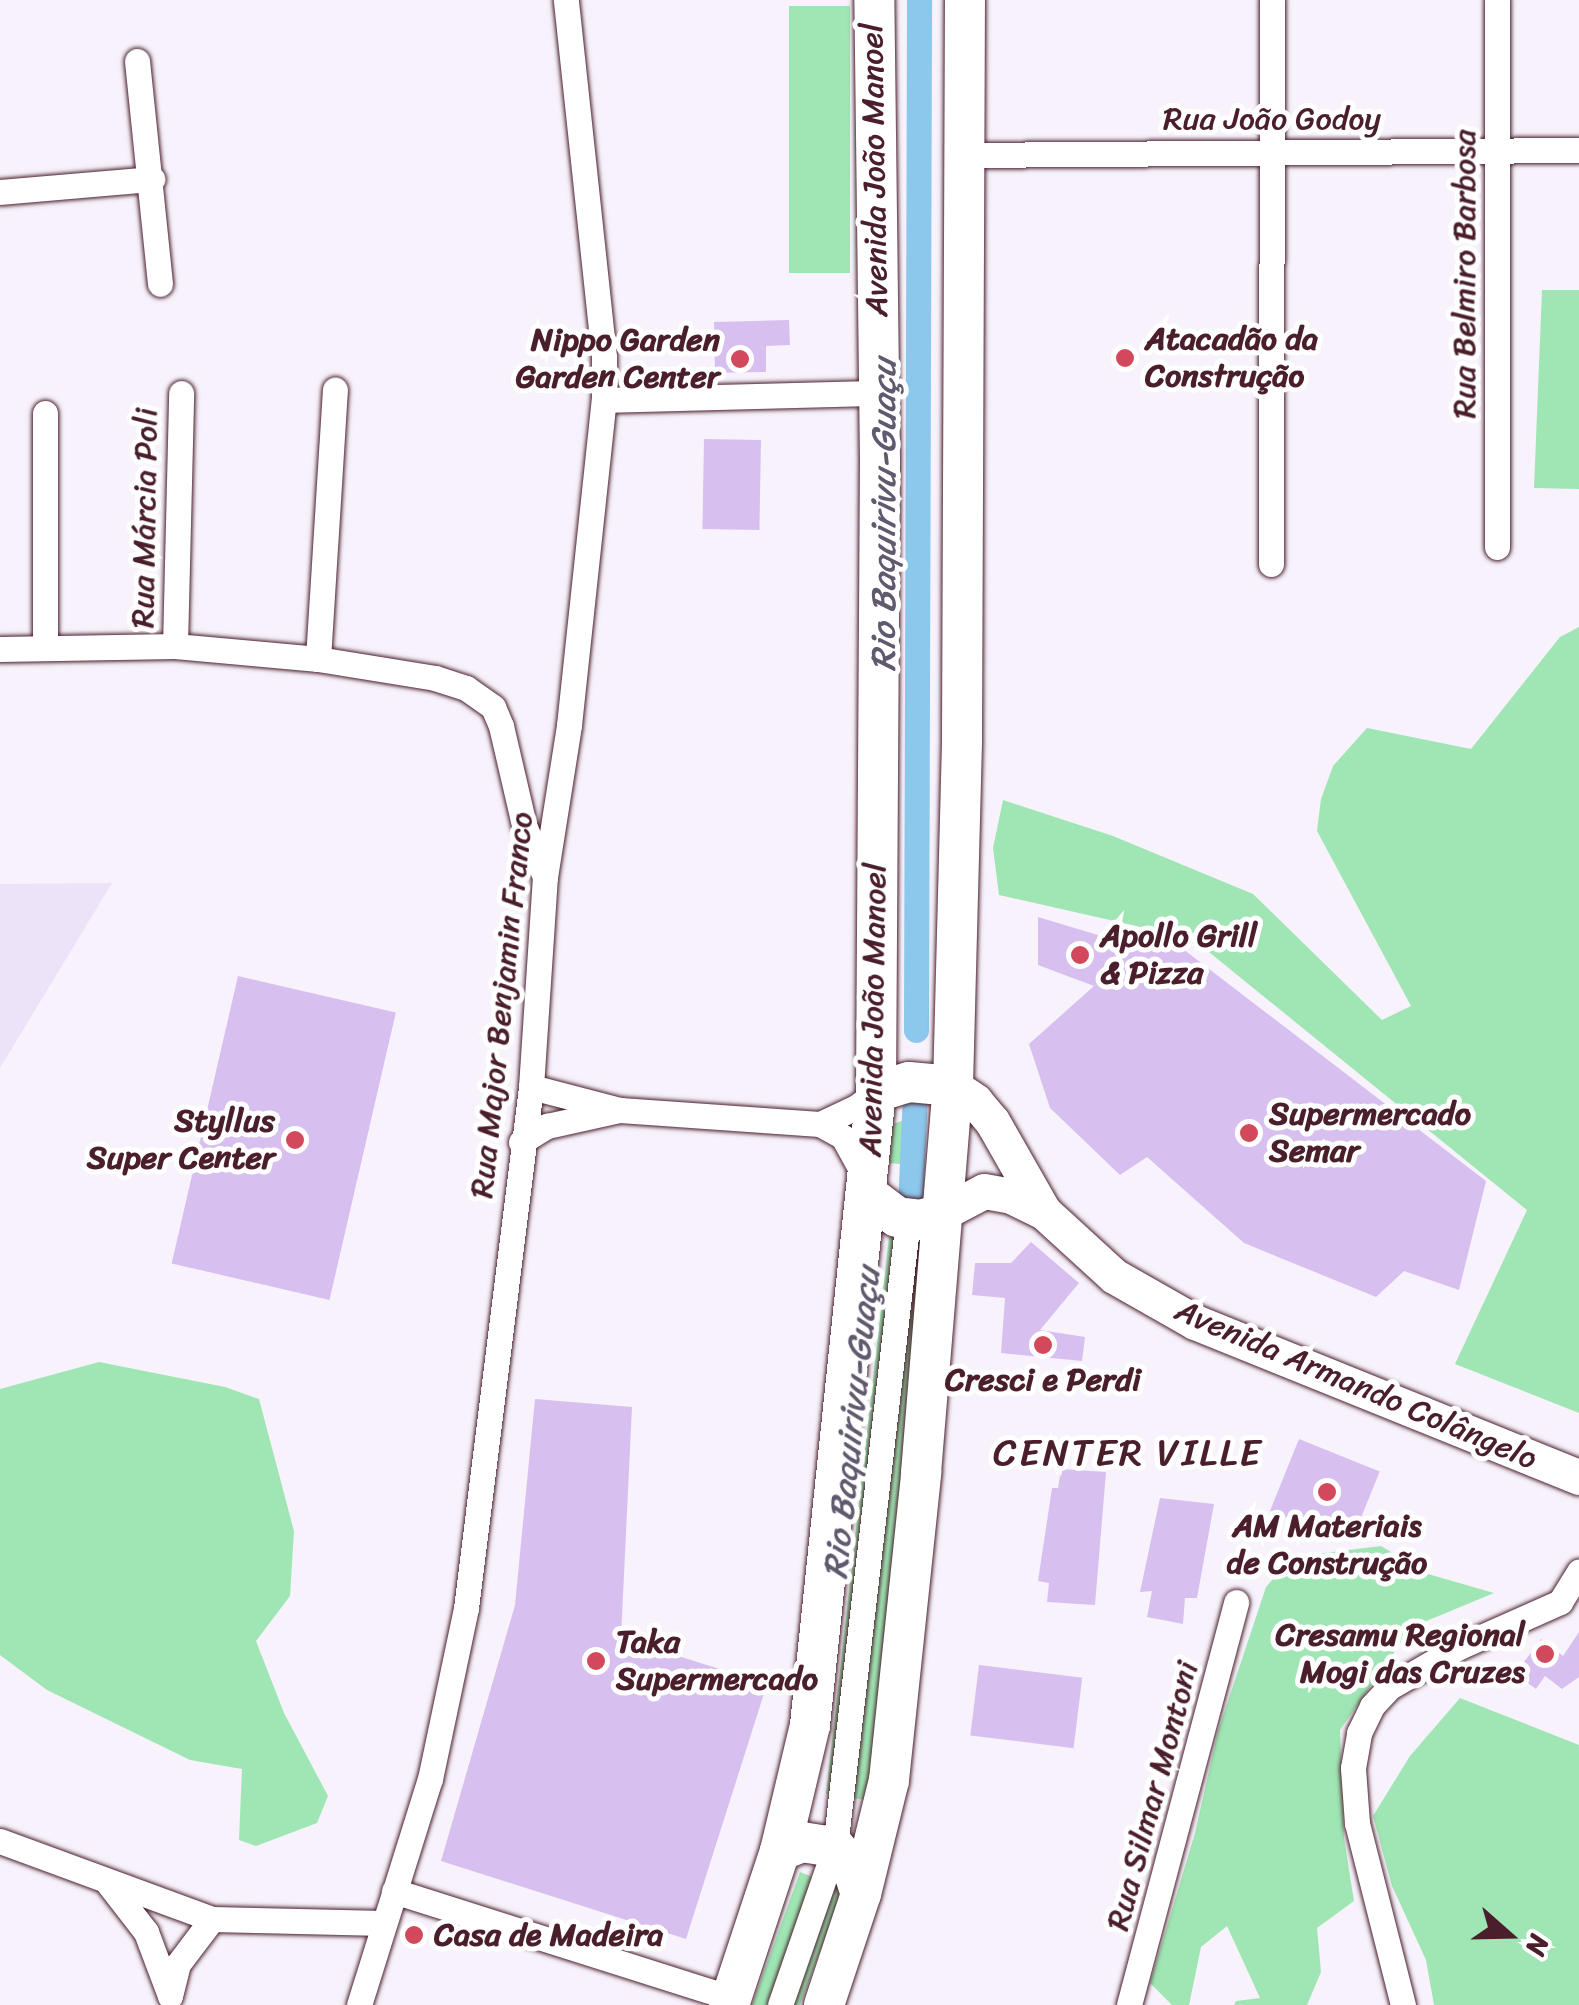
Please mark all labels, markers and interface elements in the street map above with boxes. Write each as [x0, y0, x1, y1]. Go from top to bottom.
street label: Avenida João Manoel [853, 24, 897, 316]
street label: Rua João Godoy [1163, 100, 1381, 138]
street label: Rua Belmiro Barbosa [1446, 129, 1484, 419]
place label: Atacadão da Construção [1145, 321, 1318, 396]
place label: Nippo Garden Garden Center [515, 322, 720, 397]
marker: Atacadão da Construção [1114, 347, 1136, 369]
marker: Nippo Garden Garden Center [729, 348, 751, 370]
water label: Rio Baquirivu-Guaçu [862, 359, 904, 671]
street label: Rua Márcia Poli [124, 408, 166, 628]
street label: Rua Major Benjamin Franco [463, 811, 541, 1199]
street label: Avenida João Manoel [851, 864, 895, 1156]
place label: Apollo Grill & Pizza [1100, 918, 1257, 993]
marker: Apollo Grill & Pizza [1069, 944, 1091, 966]
place label: Supermercado Semar [1269, 1096, 1471, 1171]
place label: Styllus Super Center [86, 1103, 275, 1178]
marker: Supermercado Semar [1238, 1122, 1260, 1144]
marker: Styllus Super Center [284, 1129, 306, 1151]
water label: Rio Baquirivu-Guaçu [814, 1265, 888, 1581]
street label: Avenida Armando Colângelo [1169, 1291, 1543, 1479]
marker: Cresci e Perdi [1032, 1334, 1054, 1356]
place label: Cresci e Perdi [945, 1361, 1141, 1399]
district label: CENTER VILLE [994, 1430, 1262, 1476]
marker: AM Materiais de Construção [1316, 1481, 1338, 1503]
place label: AM Materiais de Construção [1227, 1508, 1427, 1583]
place label: Cresamu Regional Mogi das Cruzes [1275, 1617, 1525, 1692]
place label: Taka Supermercado [616, 1624, 818, 1699]
marker: Cresamu Regional Mogi das Cruzes [1534, 1643, 1556, 1665]
marker: Taka Supermercado [585, 1650, 607, 1672]
street label: Rua Silmar Montoni [1099, 1657, 1207, 1935]
north arrow [1459, 1885, 1559, 1985]
place label: Casa de Madeira [434, 1916, 664, 1954]
marker: Casa de Madeira [403, 1924, 425, 1946]
text: N [1511, 1928, 1564, 1963]

